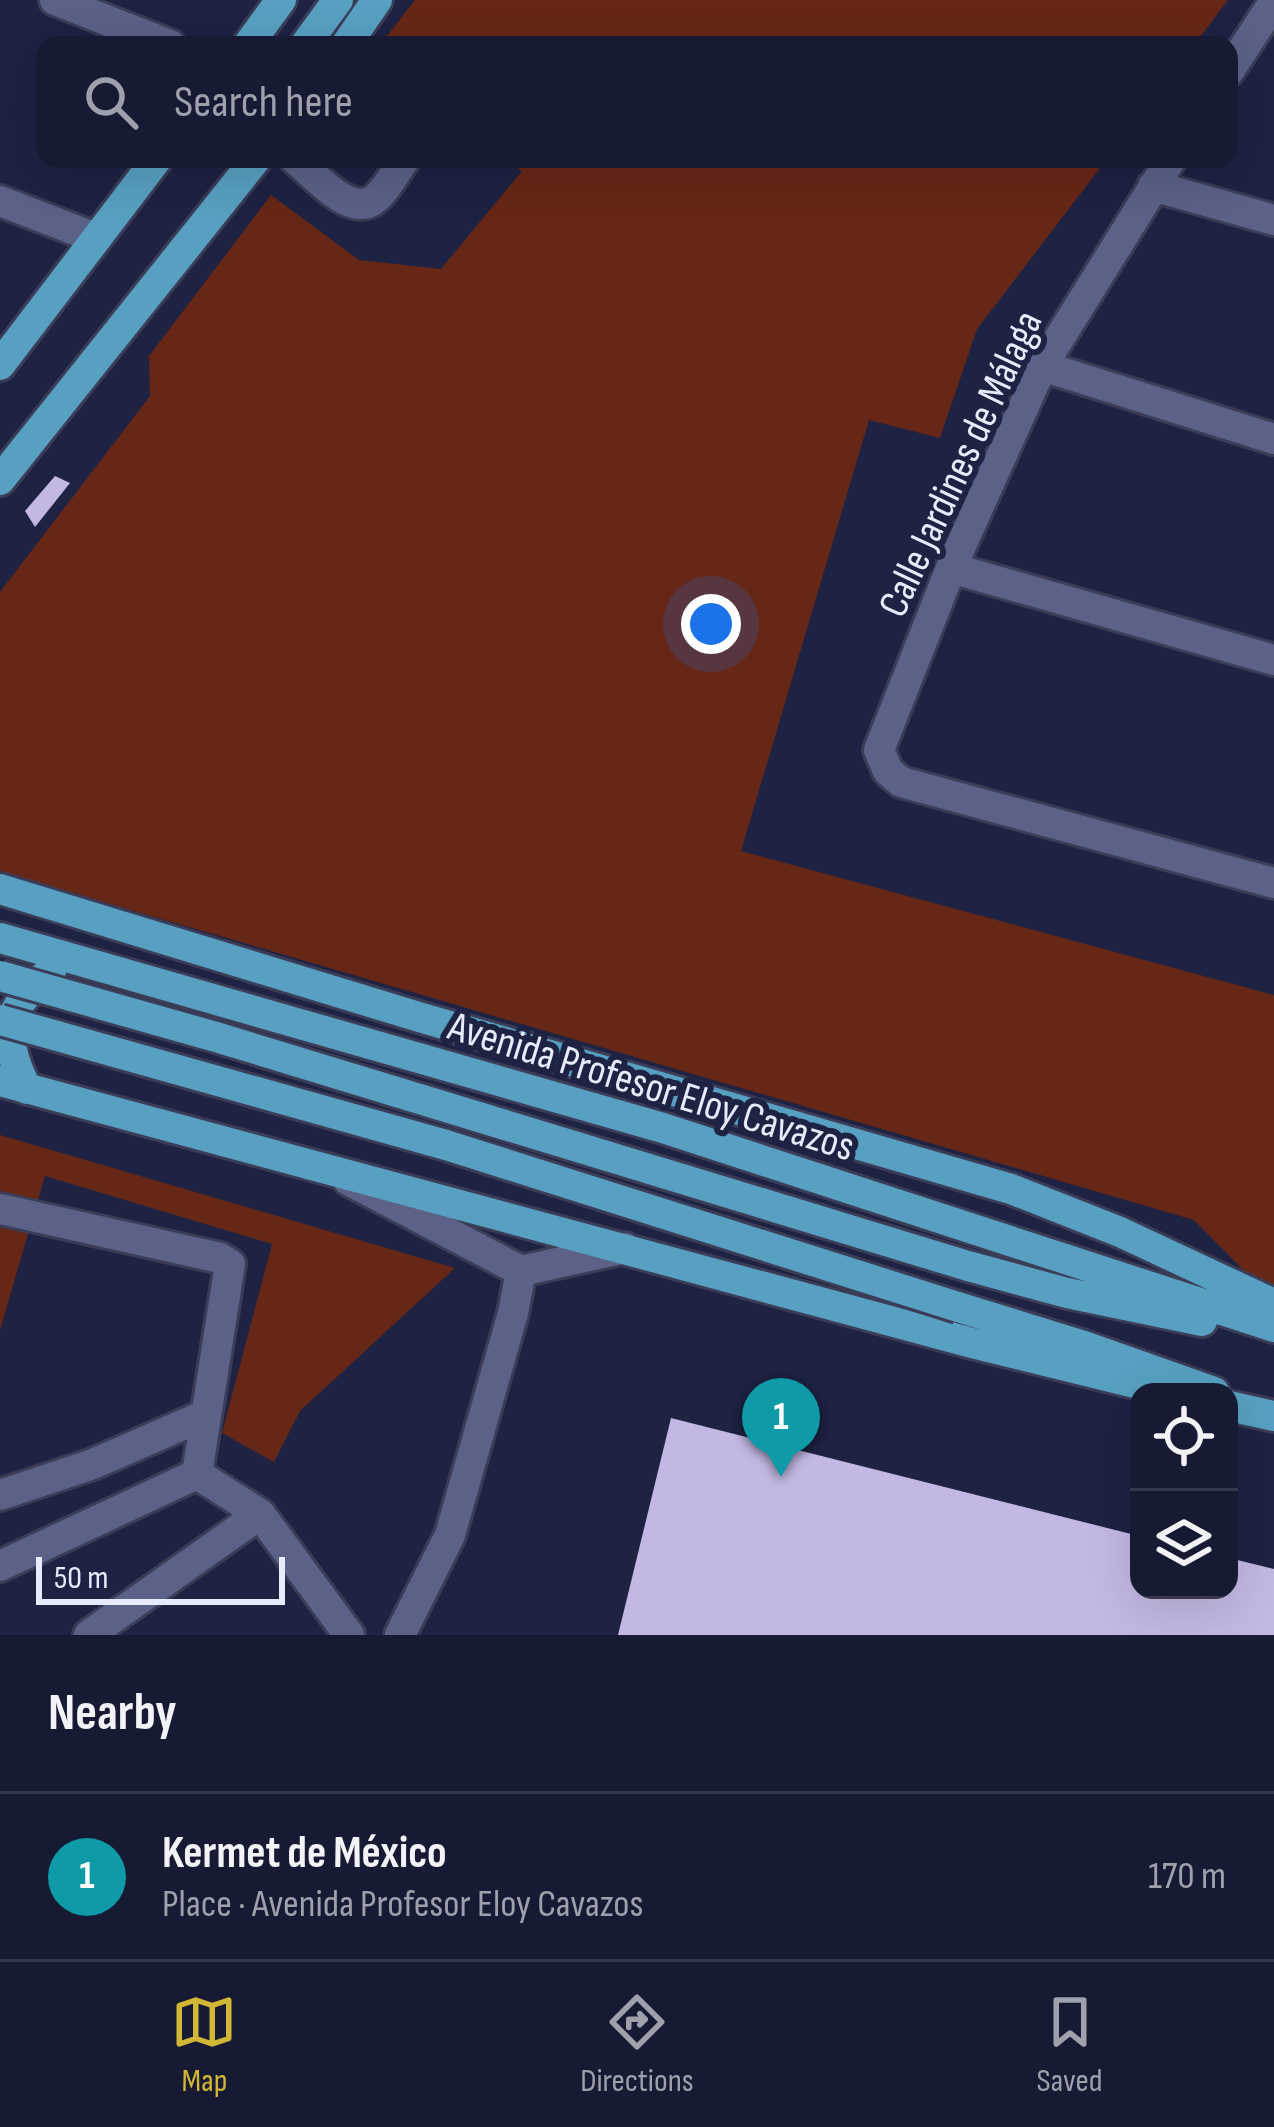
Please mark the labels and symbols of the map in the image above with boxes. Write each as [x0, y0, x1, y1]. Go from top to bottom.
street label: Calle Jardines de Málaga [868, 303, 1054, 625]
your location [681, 594, 741, 654]
street label: Avenida Profesor Eloy Cavazos [441, 1001, 860, 1173]
pin: 1 [742, 1378, 820, 1477]
scale bar [36, 1551, 285, 1604]

